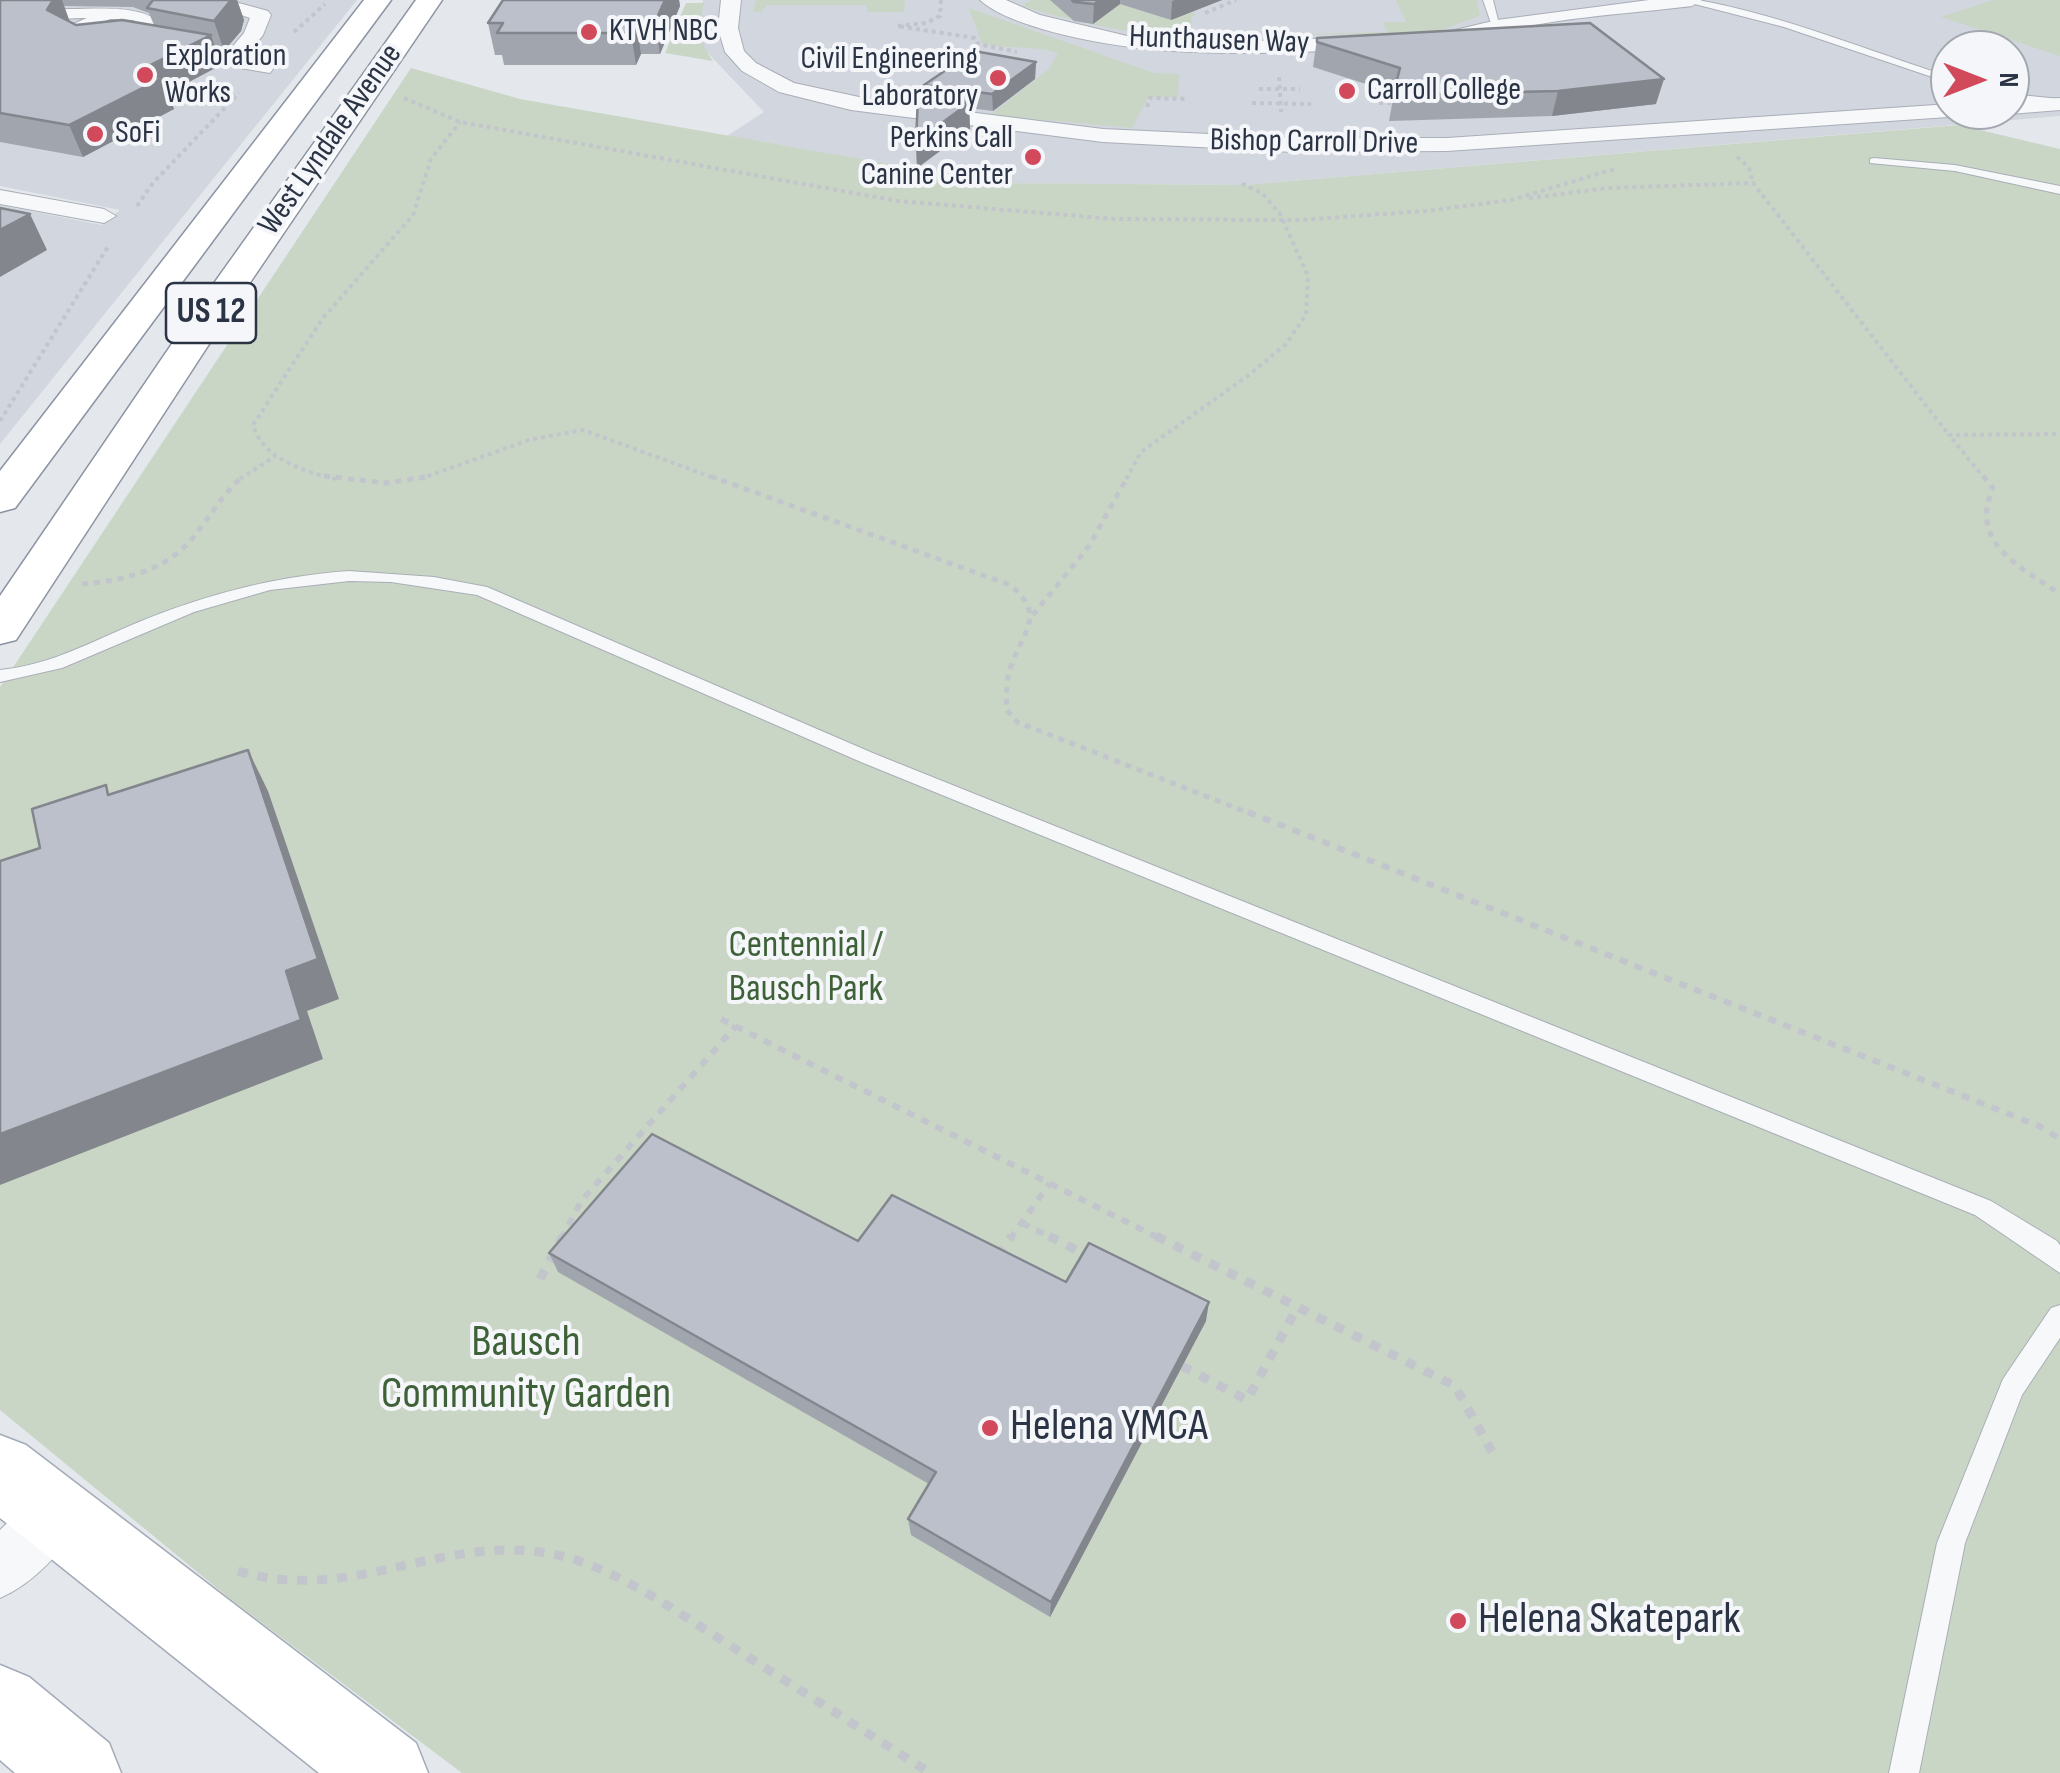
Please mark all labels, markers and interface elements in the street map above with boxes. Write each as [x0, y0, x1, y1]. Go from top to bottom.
place label: KTVH NBC [609, 13, 719, 51]
street label: Hunthausen Way [1128, 19, 1310, 63]
marker: KTVH NBC [578, 21, 600, 43]
north arrow [1930, 30, 2030, 130]
street label: West Lyndale Avenue [251, 37, 411, 243]
place label: Exploration Works [165, 38, 286, 113]
place label: Civil Engineering Laboratory [801, 41, 978, 116]
marker: Exploration Works [134, 64, 156, 86]
marker: Civil Engineering Laboratory [987, 67, 1009, 89]
place label: Carroll College [1367, 72, 1521, 110]
text: N [1992, 73, 2025, 87]
marker: Carroll College [1336, 80, 1358, 102]
place label: SoFi [115, 115, 161, 153]
place label: Perkins Call Canine Center [861, 120, 1013, 195]
street label: Bishop Carroll Drive [1210, 122, 1418, 164]
marker: SoFi [84, 123, 106, 145]
marker: Perkins Call Canine Center [1022, 146, 1044, 168]
road number: US 12 [166, 283, 256, 343]
park label: Centennial / Bausch Park [729, 923, 883, 1012]
park label: Bausch Community Garden [381, 1317, 671, 1423]
place label: Helena YMCA [1010, 1401, 1208, 1455]
marker: Helena YMCA [979, 1417, 1001, 1439]
place label: Helena Skatepark [1478, 1594, 1740, 1648]
marker: Helena Skatepark [1447, 1610, 1469, 1632]

